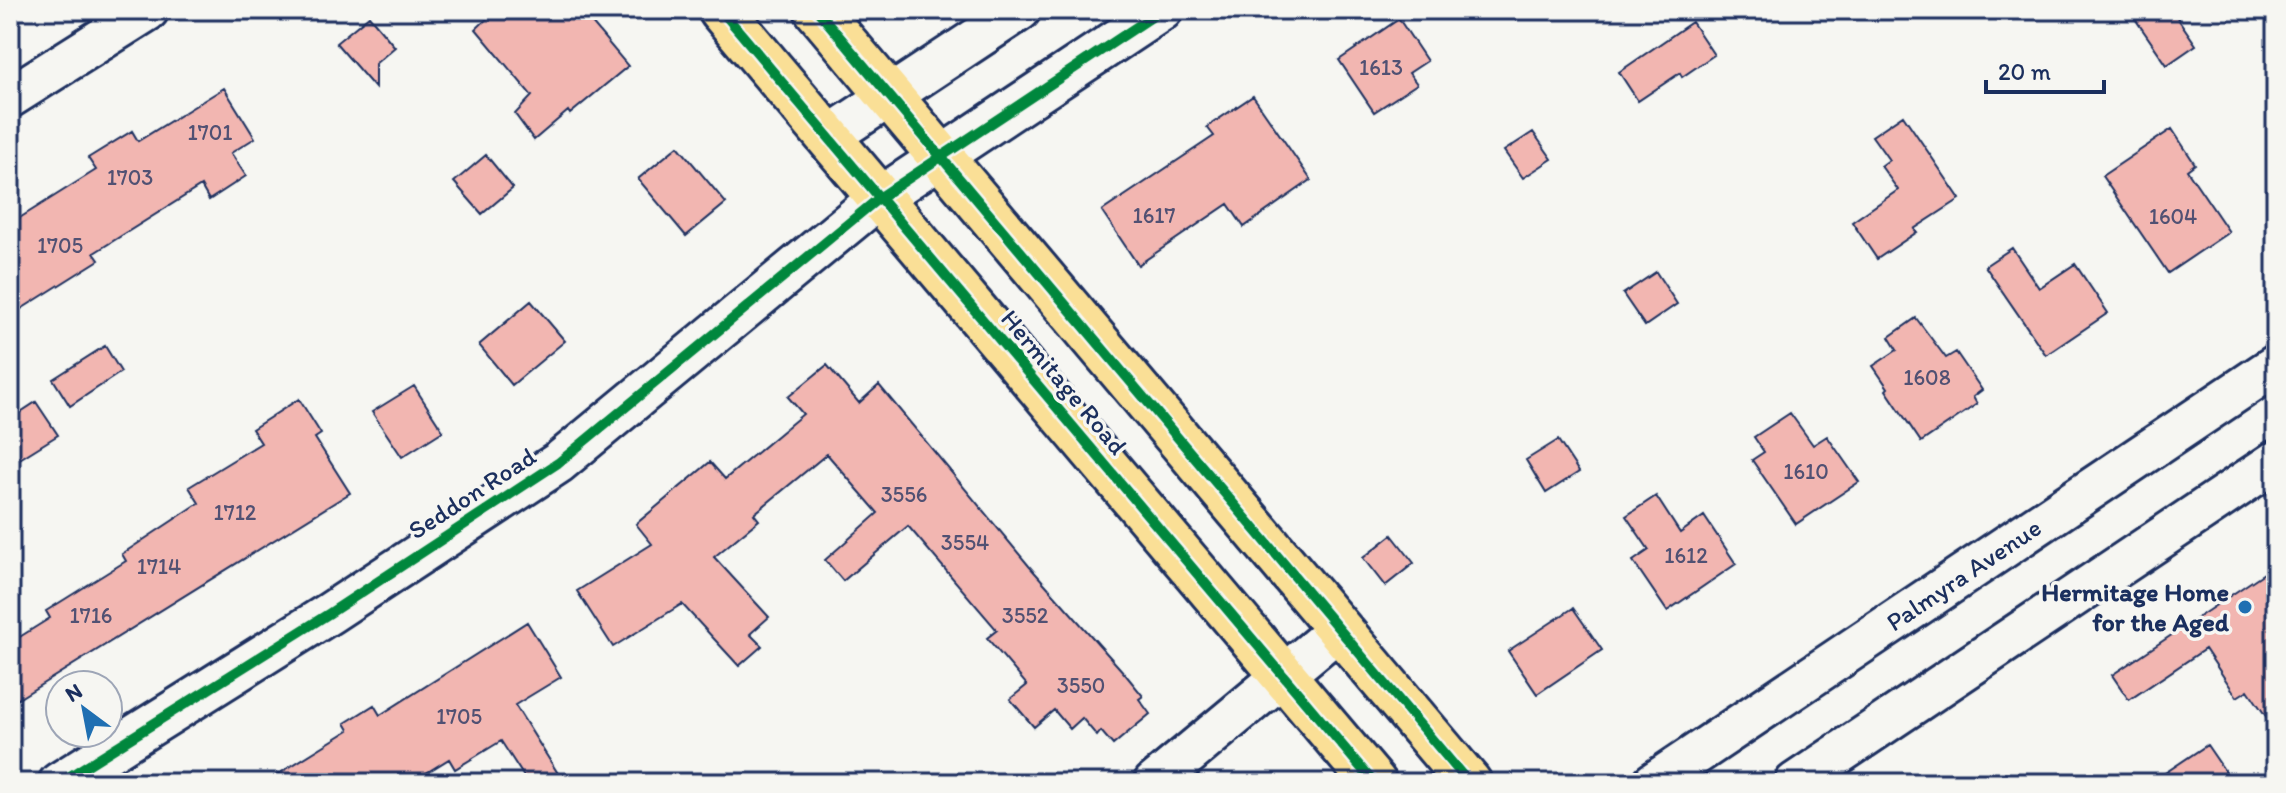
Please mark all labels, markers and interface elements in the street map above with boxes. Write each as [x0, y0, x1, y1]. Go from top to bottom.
scale bar [1986, 44, 2104, 94]
house number: 1613 [1359, 54, 1403, 81]
text: 20 m [1998, 57, 2051, 86]
house number: 1701 [188, 119, 232, 146]
house number: 1703 [107, 164, 153, 191]
house number: 1617 [1133, 202, 1176, 229]
house number: 1604 [2149, 203, 2197, 230]
house number: 1705 [37, 232, 83, 259]
street label: Hermitage Road [994, 303, 1134, 461]
house number: 1608 [1903, 364, 1951, 391]
street label: Seddon Road [402, 440, 542, 546]
house number: 1610 [1783, 458, 1829, 485]
house number: 3556 [881, 481, 927, 508]
house number: 1712 [214, 499, 257, 526]
street label: Palmyra Avenue [1880, 511, 2047, 638]
house number: 3554 [941, 529, 989, 556]
house number: 1612 [1664, 542, 1708, 569]
house number: 1714 [137, 553, 181, 580]
place label: Hermitage Home for the Aged [2041, 576, 2230, 638]
marker: Hermitage Home for the Aged [2236, 598, 2254, 616]
house number: 1716 [70, 602, 112, 629]
house number: 3552 [1002, 602, 1049, 629]
north arrow [44, 669, 124, 749]
house number: 3550 [1057, 672, 1105, 699]
text: N [60, 677, 87, 708]
house number: 1705 [436, 703, 482, 730]

